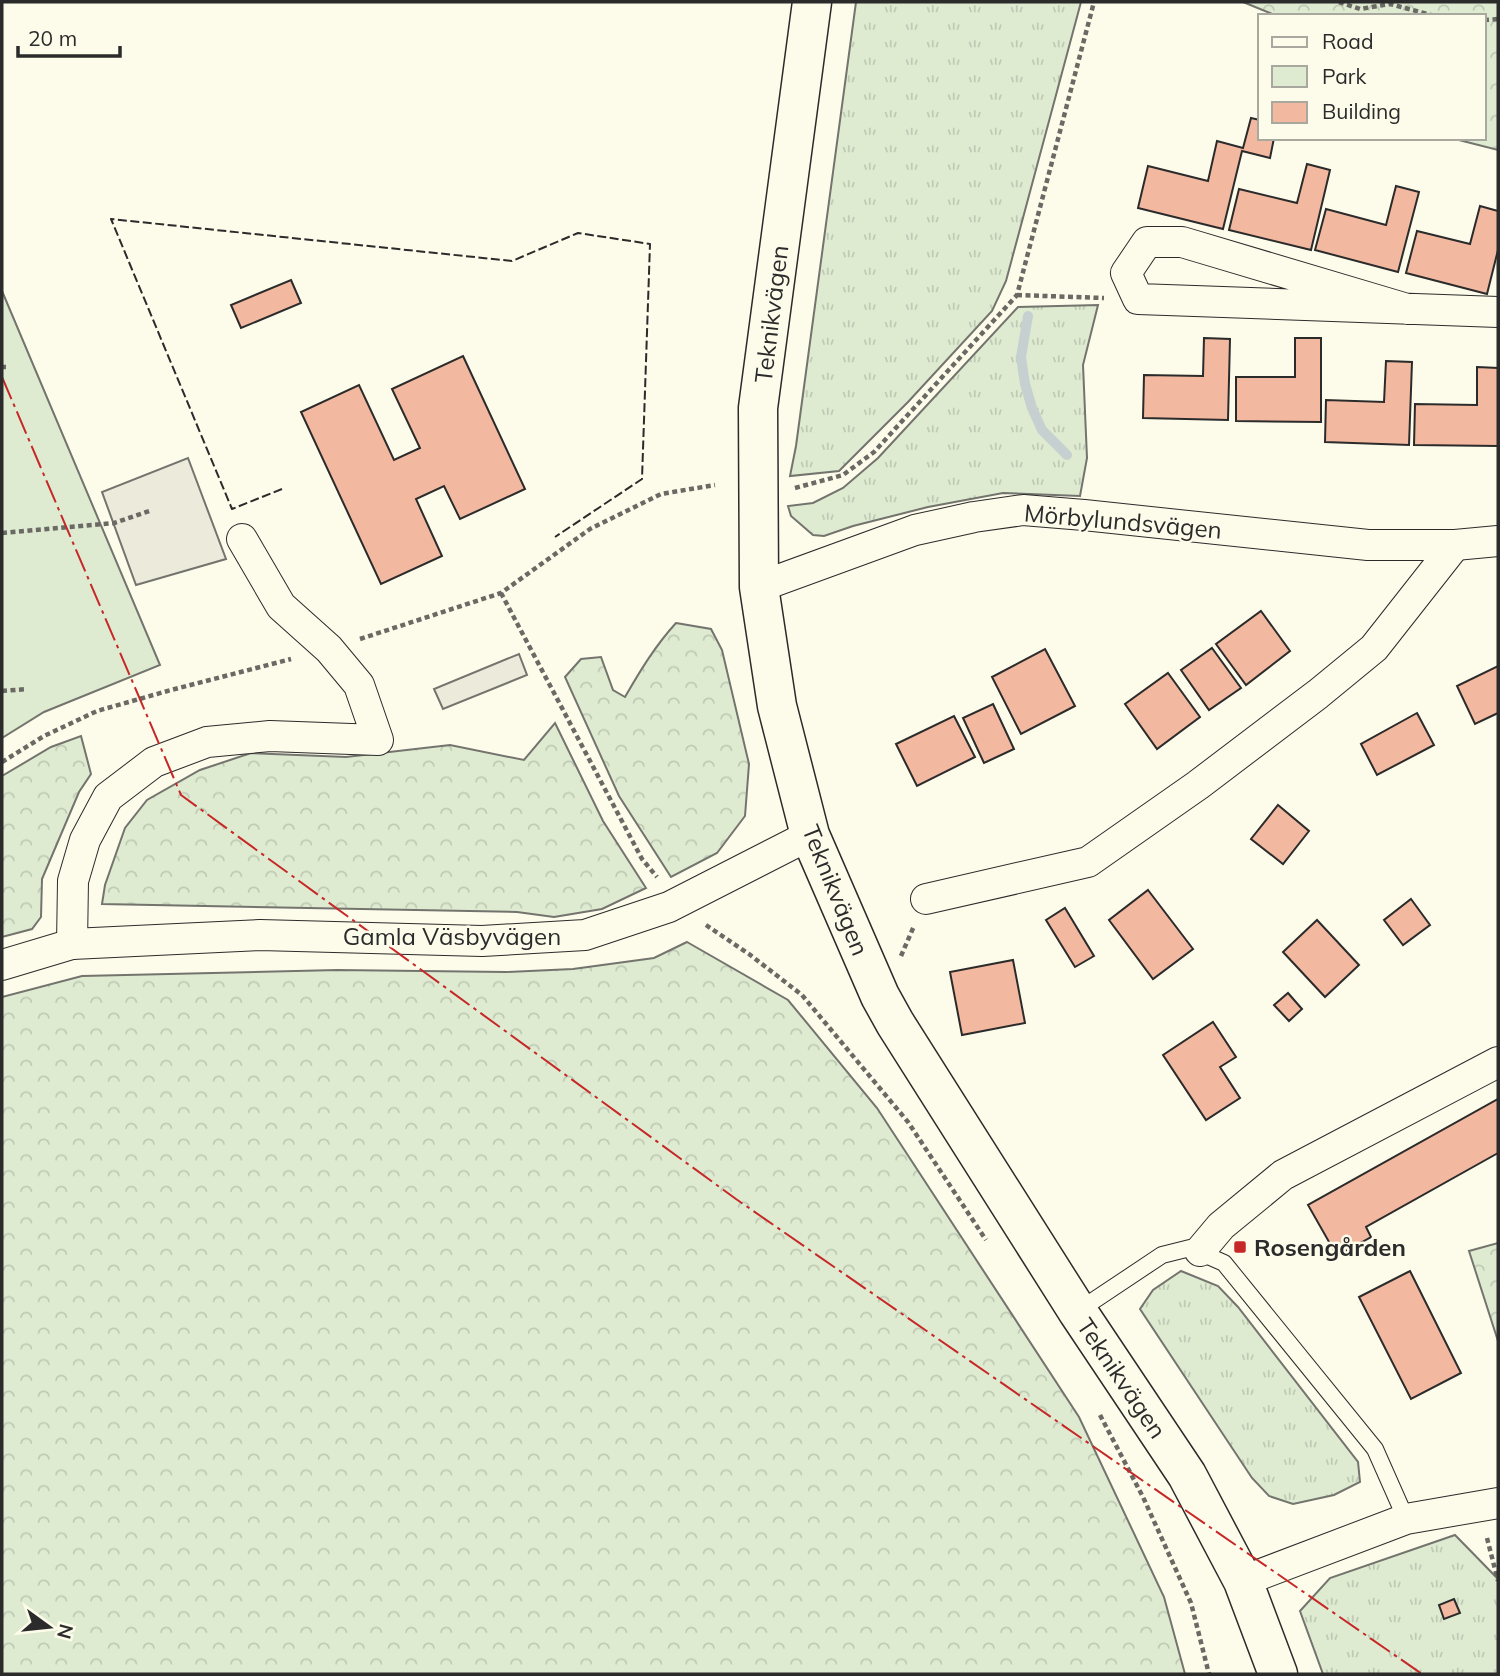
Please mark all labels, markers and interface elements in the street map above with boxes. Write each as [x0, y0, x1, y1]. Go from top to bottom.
scale bar [18, 14, 119, 58]
legend [1258, 14, 1486, 140]
text: 20 m [28, 25, 77, 51]
text: Road [1322, 28, 1373, 54]
text: Park [1322, 63, 1366, 89]
text: Building [1322, 98, 1401, 124]
street label: Teknikvägen [748, 243, 794, 385]
street label: Mörbylundsvägen [1023, 497, 1223, 545]
street label: Teknikvägen [796, 820, 876, 960]
street label: Gamla Väsbyvägen [343, 921, 561, 951]
place label: Rosengården [1254, 1232, 1406, 1262]
marker: Rosengården [1232, 1239, 1248, 1255]
street label: Teknikvägen [1071, 1312, 1173, 1444]
north arrow [14, 1592, 84, 1662]
text: N [52, 1621, 79, 1641]

